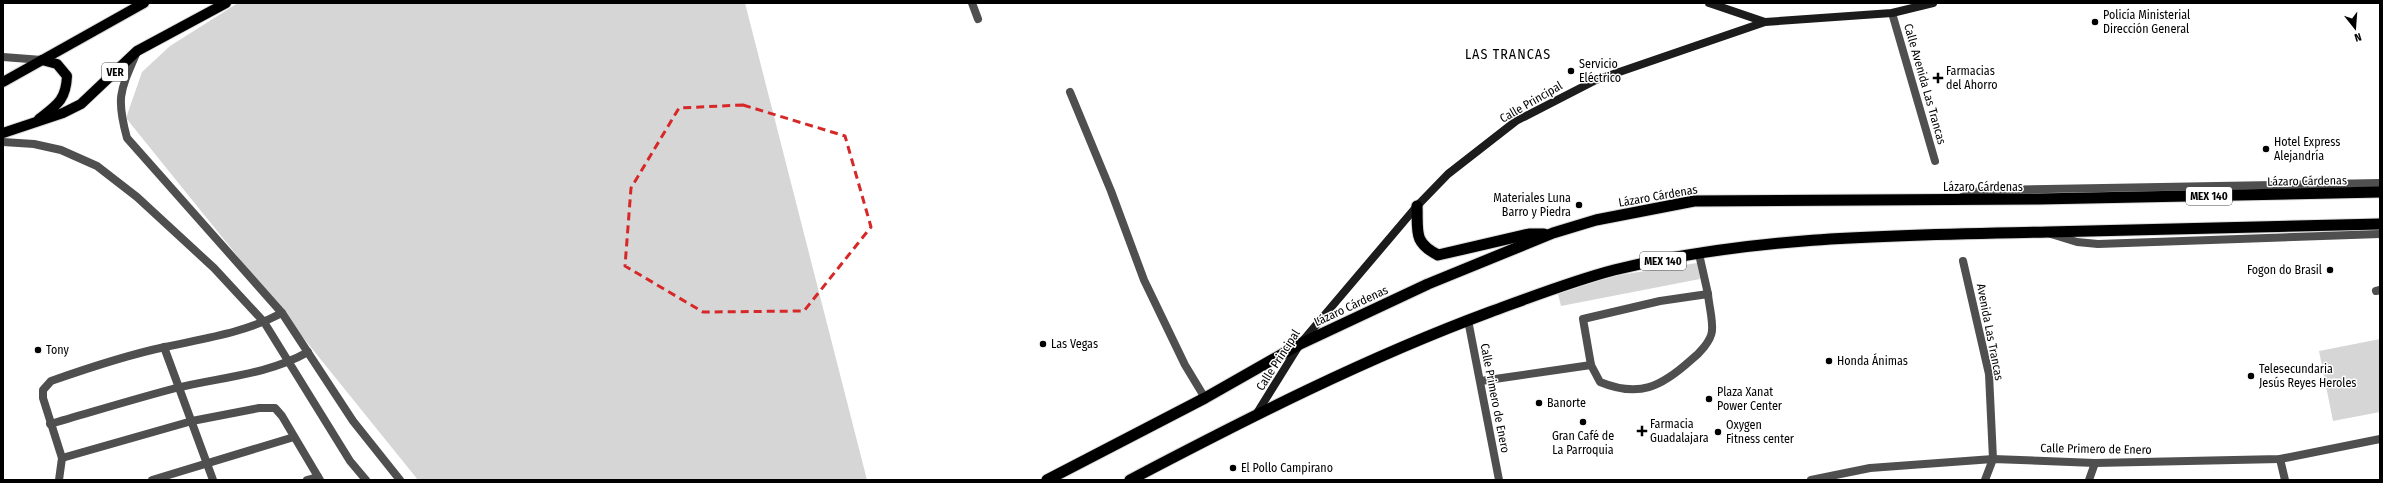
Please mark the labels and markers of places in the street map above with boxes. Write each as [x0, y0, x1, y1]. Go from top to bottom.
place label: Policía Ministerial Dirección General [2103, 8, 2190, 36]
marker: Policía Ministerial Dirección General [2090, 17, 2100, 27]
place label: Servicio Eléctrico [1579, 57, 1621, 85]
place label: Farmacias del Ahorro [1946, 64, 1998, 92]
marker: Servicio Eléctrico [1566, 66, 1576, 76]
marker: Farmacias del Ahorro [1933, 73, 1943, 83]
place label: Hotel Express Alejandría [2274, 135, 2340, 163]
marker: Hotel Express Alejandría [2261, 144, 2271, 154]
place label: Materiales Luna Barro y Piedra [1493, 191, 1571, 219]
marker: Materiales Luna Barro y Piedra [1574, 200, 1584, 210]
place label: Fogon do Brasil [2247, 263, 2322, 277]
marker: Fogon do Brasil [2325, 265, 2335, 275]
place label: Las Vegas [1051, 337, 1098, 351]
marker: Las Vegas [1038, 339, 1048, 349]
place label: Tony [46, 343, 69, 357]
marker: Tony [33, 345, 43, 355]
place label: Honda Ánimas [1837, 353, 1908, 368]
marker: Honda Ánimas [1824, 356, 1834, 366]
place label: Telesecundaria Jesús Reyes Heroles [2259, 362, 2357, 390]
marker: Telesecundaria Jesús Reyes Heroles [2246, 371, 2256, 381]
place label: Plaza Xanat Power Center [1717, 385, 1783, 413]
marker: Plaza Xanat Power Center [1704, 394, 1714, 404]
place label: Banorte [1547, 396, 1586, 410]
marker: Banorte [1534, 398, 1544, 408]
marker: Gran Café de La Parroquia [1578, 417, 1588, 427]
place label: Farmacia Guadalajara [1650, 417, 1709, 445]
place label: Oxygen Fitness center [1726, 418, 1795, 446]
marker: Farmacia Guadalajara [1637, 426, 1647, 436]
marker: Oxygen Fitness center [1713, 427, 1723, 437]
place label: Gran Café de La Parroquia [1552, 429, 1614, 457]
place label: El Pollo Campirano [1241, 461, 1333, 475]
marker: El Pollo Campirano [1228, 463, 1238, 473]

